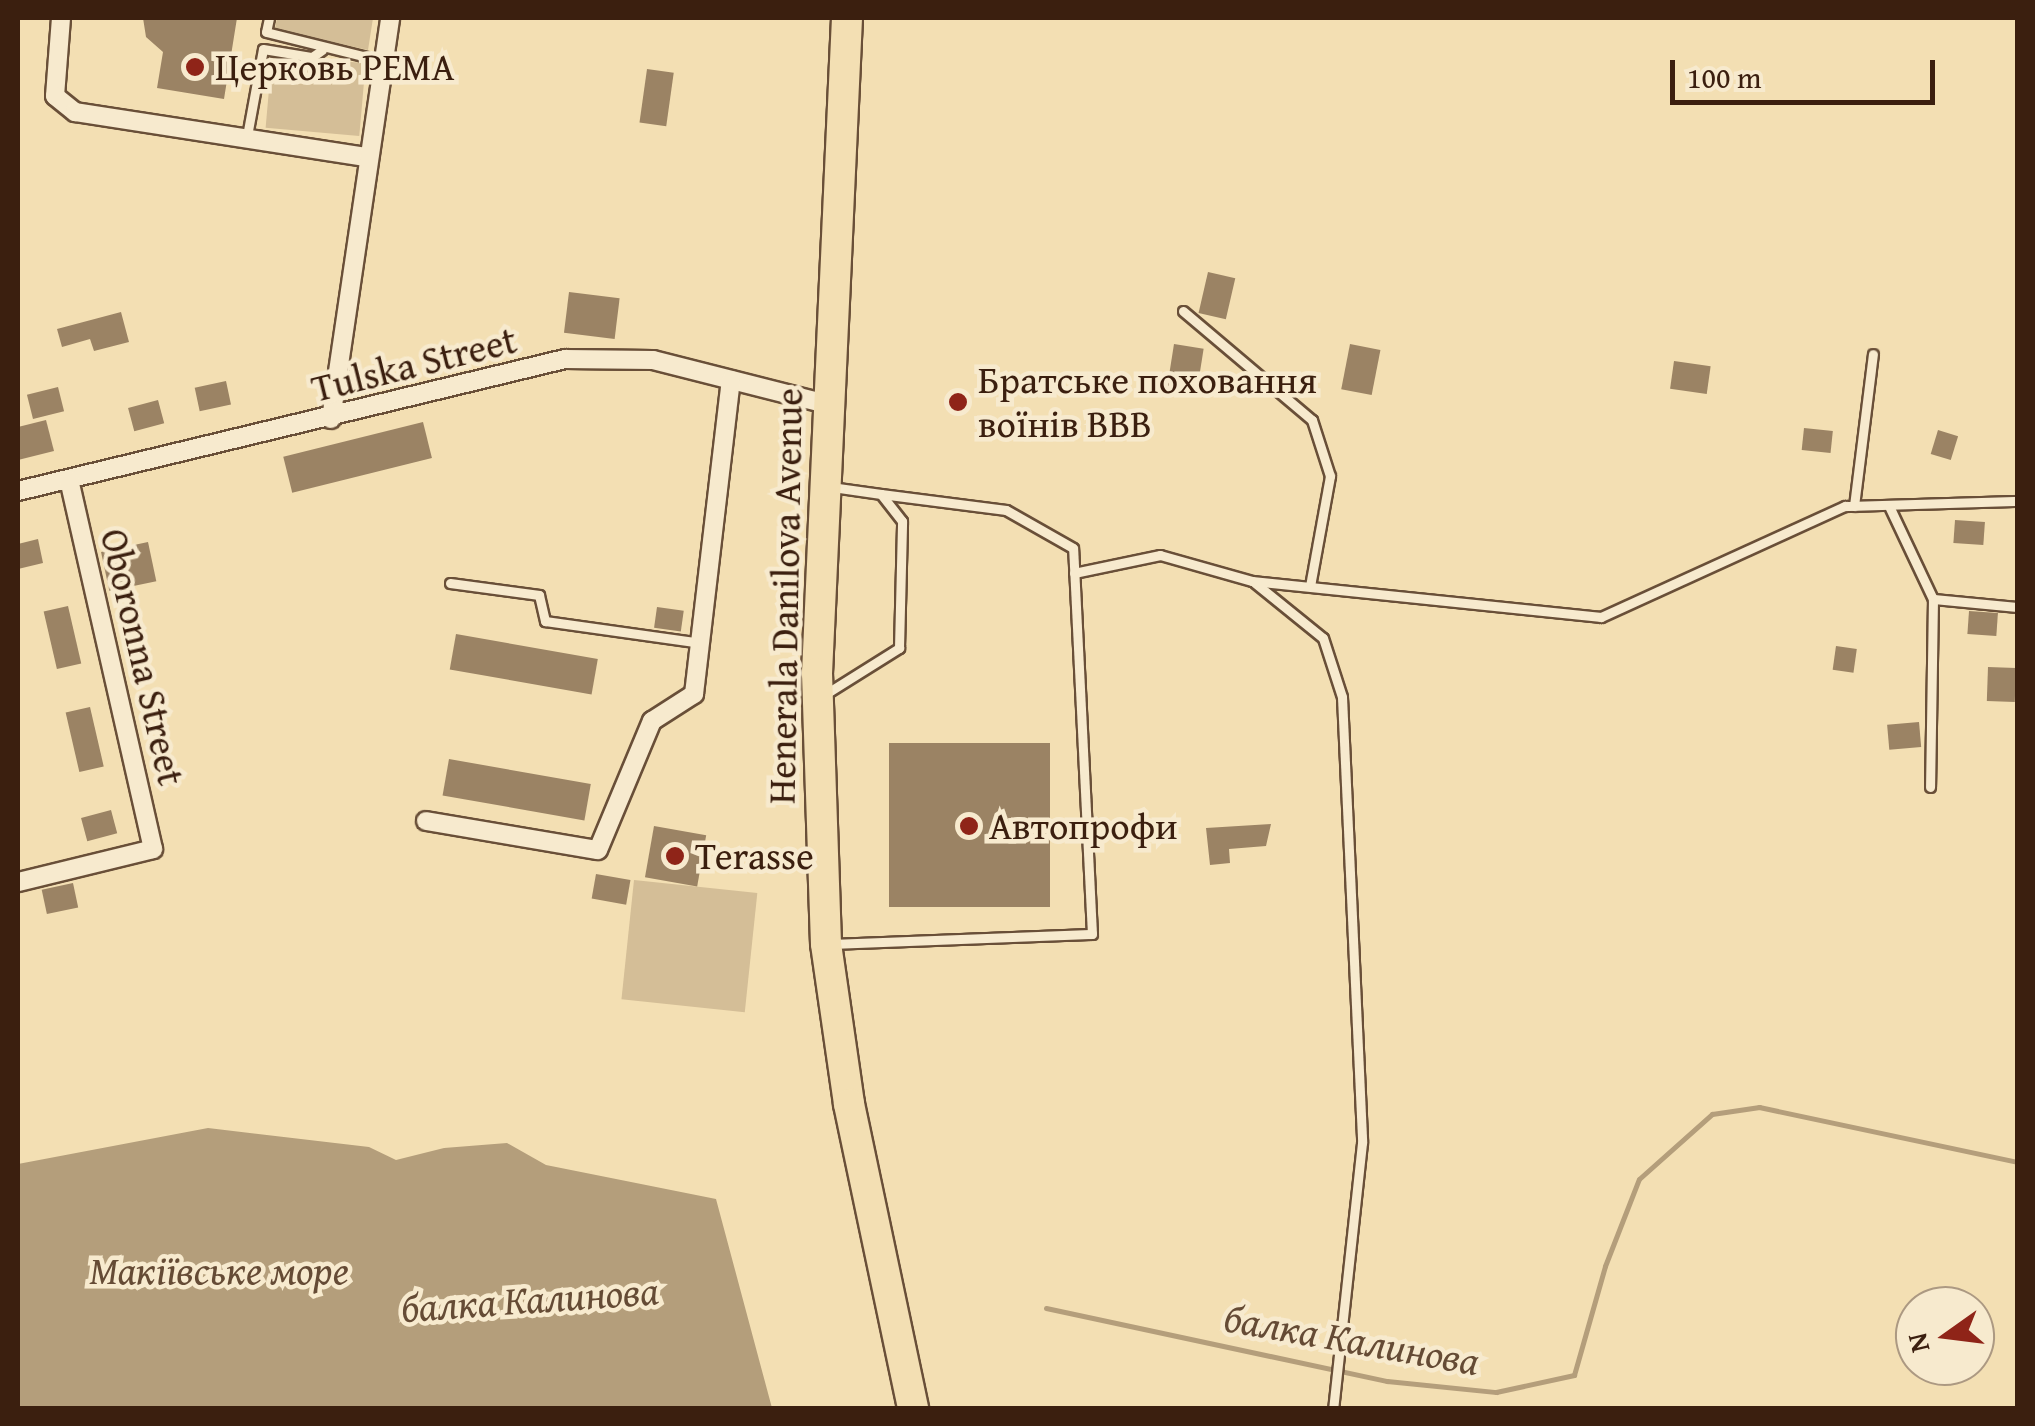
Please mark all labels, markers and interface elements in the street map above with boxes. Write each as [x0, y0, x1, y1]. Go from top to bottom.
scale bar [1675, 40, 1940, 102]
place label: Церковь РЕМА [215, 44, 454, 90]
text: 100 m [1687, 55, 1761, 99]
marker: Церковь РЕМА [184, 56, 206, 78]
street label: Tulska Street [307, 317, 521, 411]
place label: Братське поховання воїнів ВВВ [978, 357, 1317, 446]
street label: Henerala Danilova Avenue [759, 388, 811, 804]
marker: Братське поховання воїнів ВВВ [947, 391, 969, 413]
street label: Oboronna Street [91, 524, 195, 790]
place label: Автопрофи [989, 803, 1178, 849]
marker: Автопрофи [958, 815, 980, 837]
place label: Terasse [695, 833, 814, 879]
marker: Terasse [664, 845, 686, 867]
water label: Макіївське море [89, 1246, 349, 1294]
water label: балка Калинова [400, 1266, 660, 1332]
north arrow [1895, 1286, 1995, 1386]
water label: балка Калинова [1221, 1293, 1483, 1385]
text: N [1895, 1329, 1940, 1357]

